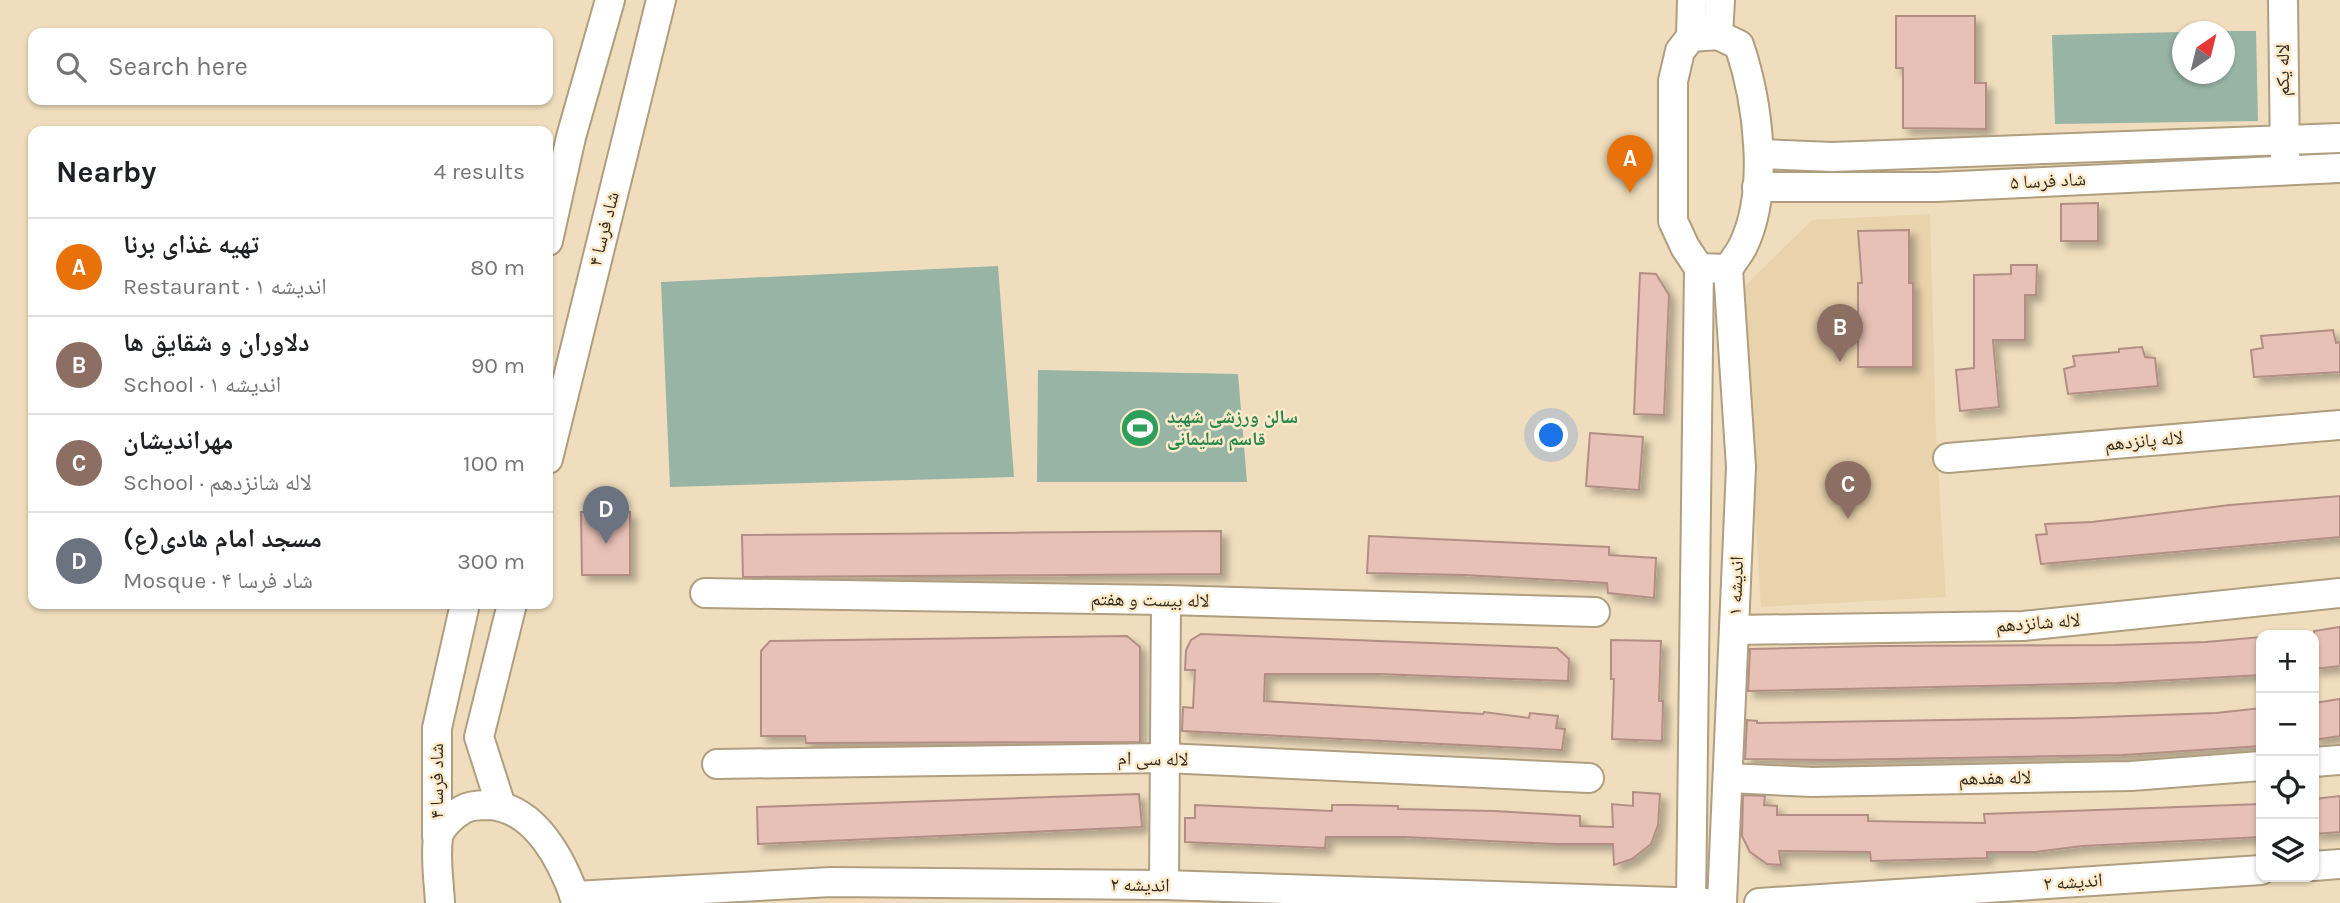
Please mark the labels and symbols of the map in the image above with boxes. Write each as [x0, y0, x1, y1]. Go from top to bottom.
north arrow [2172, 21, 2235, 84]
street label: لاله یکم [2272, 44, 2295, 96]
pin: A [1607, 135, 1653, 193]
street label: شاد فرسا ۵ [2010, 168, 2086, 194]
street label: شاد فرسا ۴ [584, 190, 624, 268]
pin: B [1817, 304, 1863, 362]
place label: سالن ورزشی شهید قاسم سلیمانی [1167, 406, 1298, 451]
sports icon: سالن ورزشی شهید قاسم سلیمانی [1119, 407, 1161, 449]
your location [1534, 418, 1568, 452]
street label: لاله پانزدهم [2104, 427, 2184, 456]
pin: C [1825, 461, 1871, 519]
pin: D [583, 486, 629, 544]
street label: اندیشه ۱ [1724, 556, 1748, 616]
street label: لاله بیست و هفتم [1090, 588, 1210, 613]
street label: لاله شانزدهم [1995, 609, 2081, 638]
street label: شاد فرسا ۴ [426, 743, 448, 819]
street label: لاله سی ام [1117, 747, 1189, 773]
street label: لاله هفدهم [1958, 766, 2032, 791]
street label: اندیشه ۲ [2043, 869, 2103, 895]
street label: اندیشه ۲ [1110, 873, 1170, 897]

